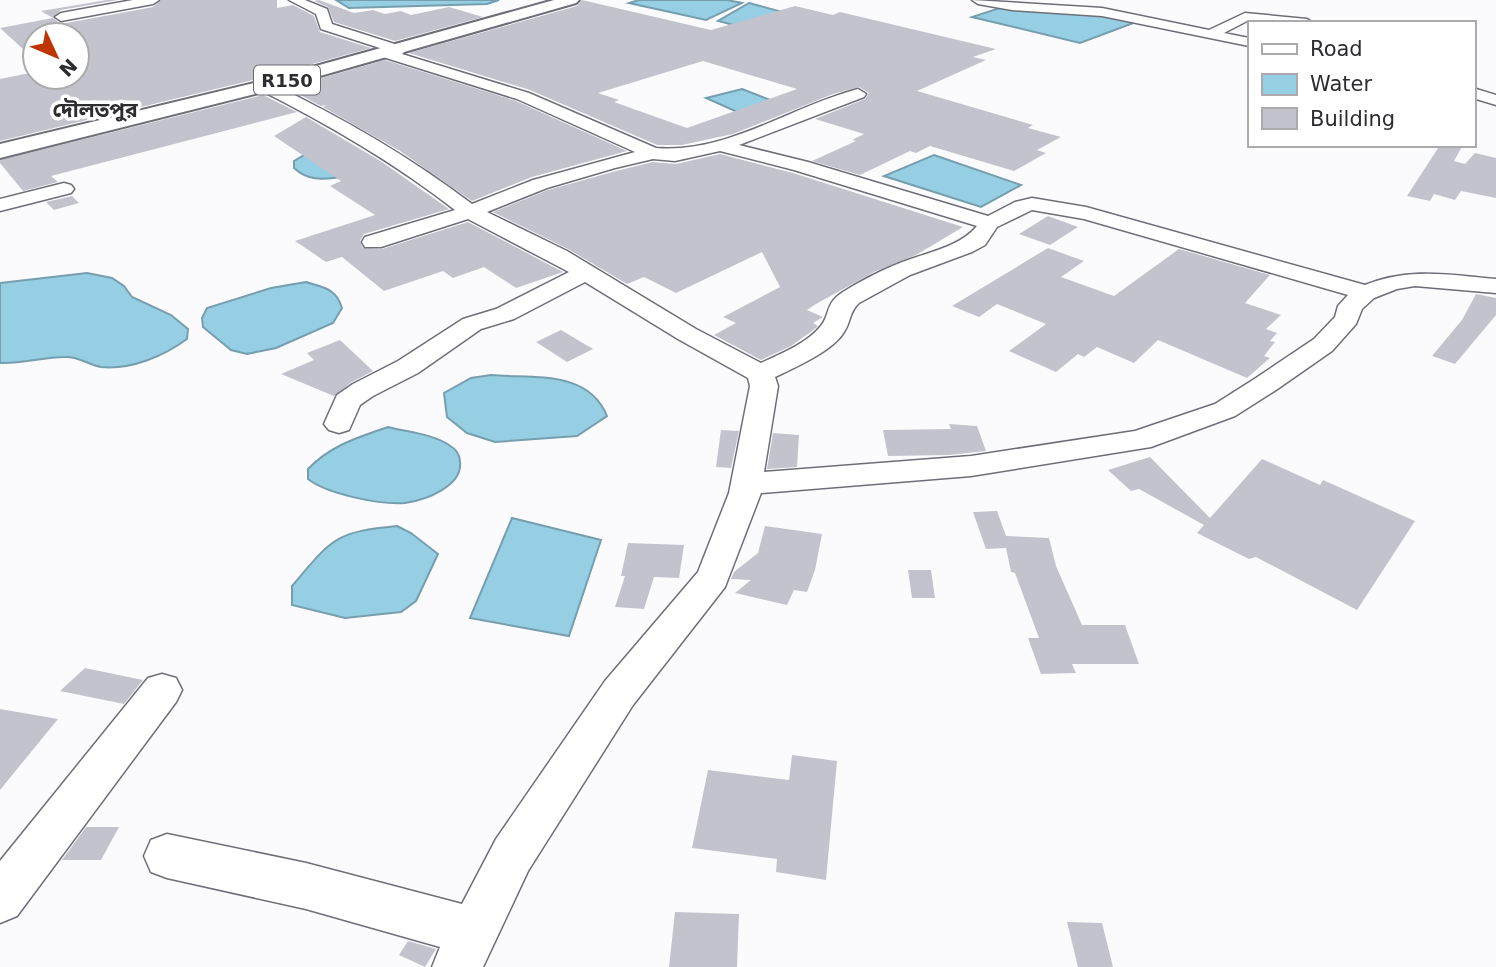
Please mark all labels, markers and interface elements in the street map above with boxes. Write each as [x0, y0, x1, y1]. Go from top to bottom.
north arrow [21, 21, 91, 91]
legend [1248, 21, 1475, 147]
text: Road [1310, 37, 1363, 61]
text: N [55, 54, 82, 81]
road number: R150 [254, 66, 320, 94]
text: Water [1310, 72, 1372, 96]
district label: দৌলতপুর [52, 98, 138, 122]
text: Building [1310, 107, 1395, 131]

